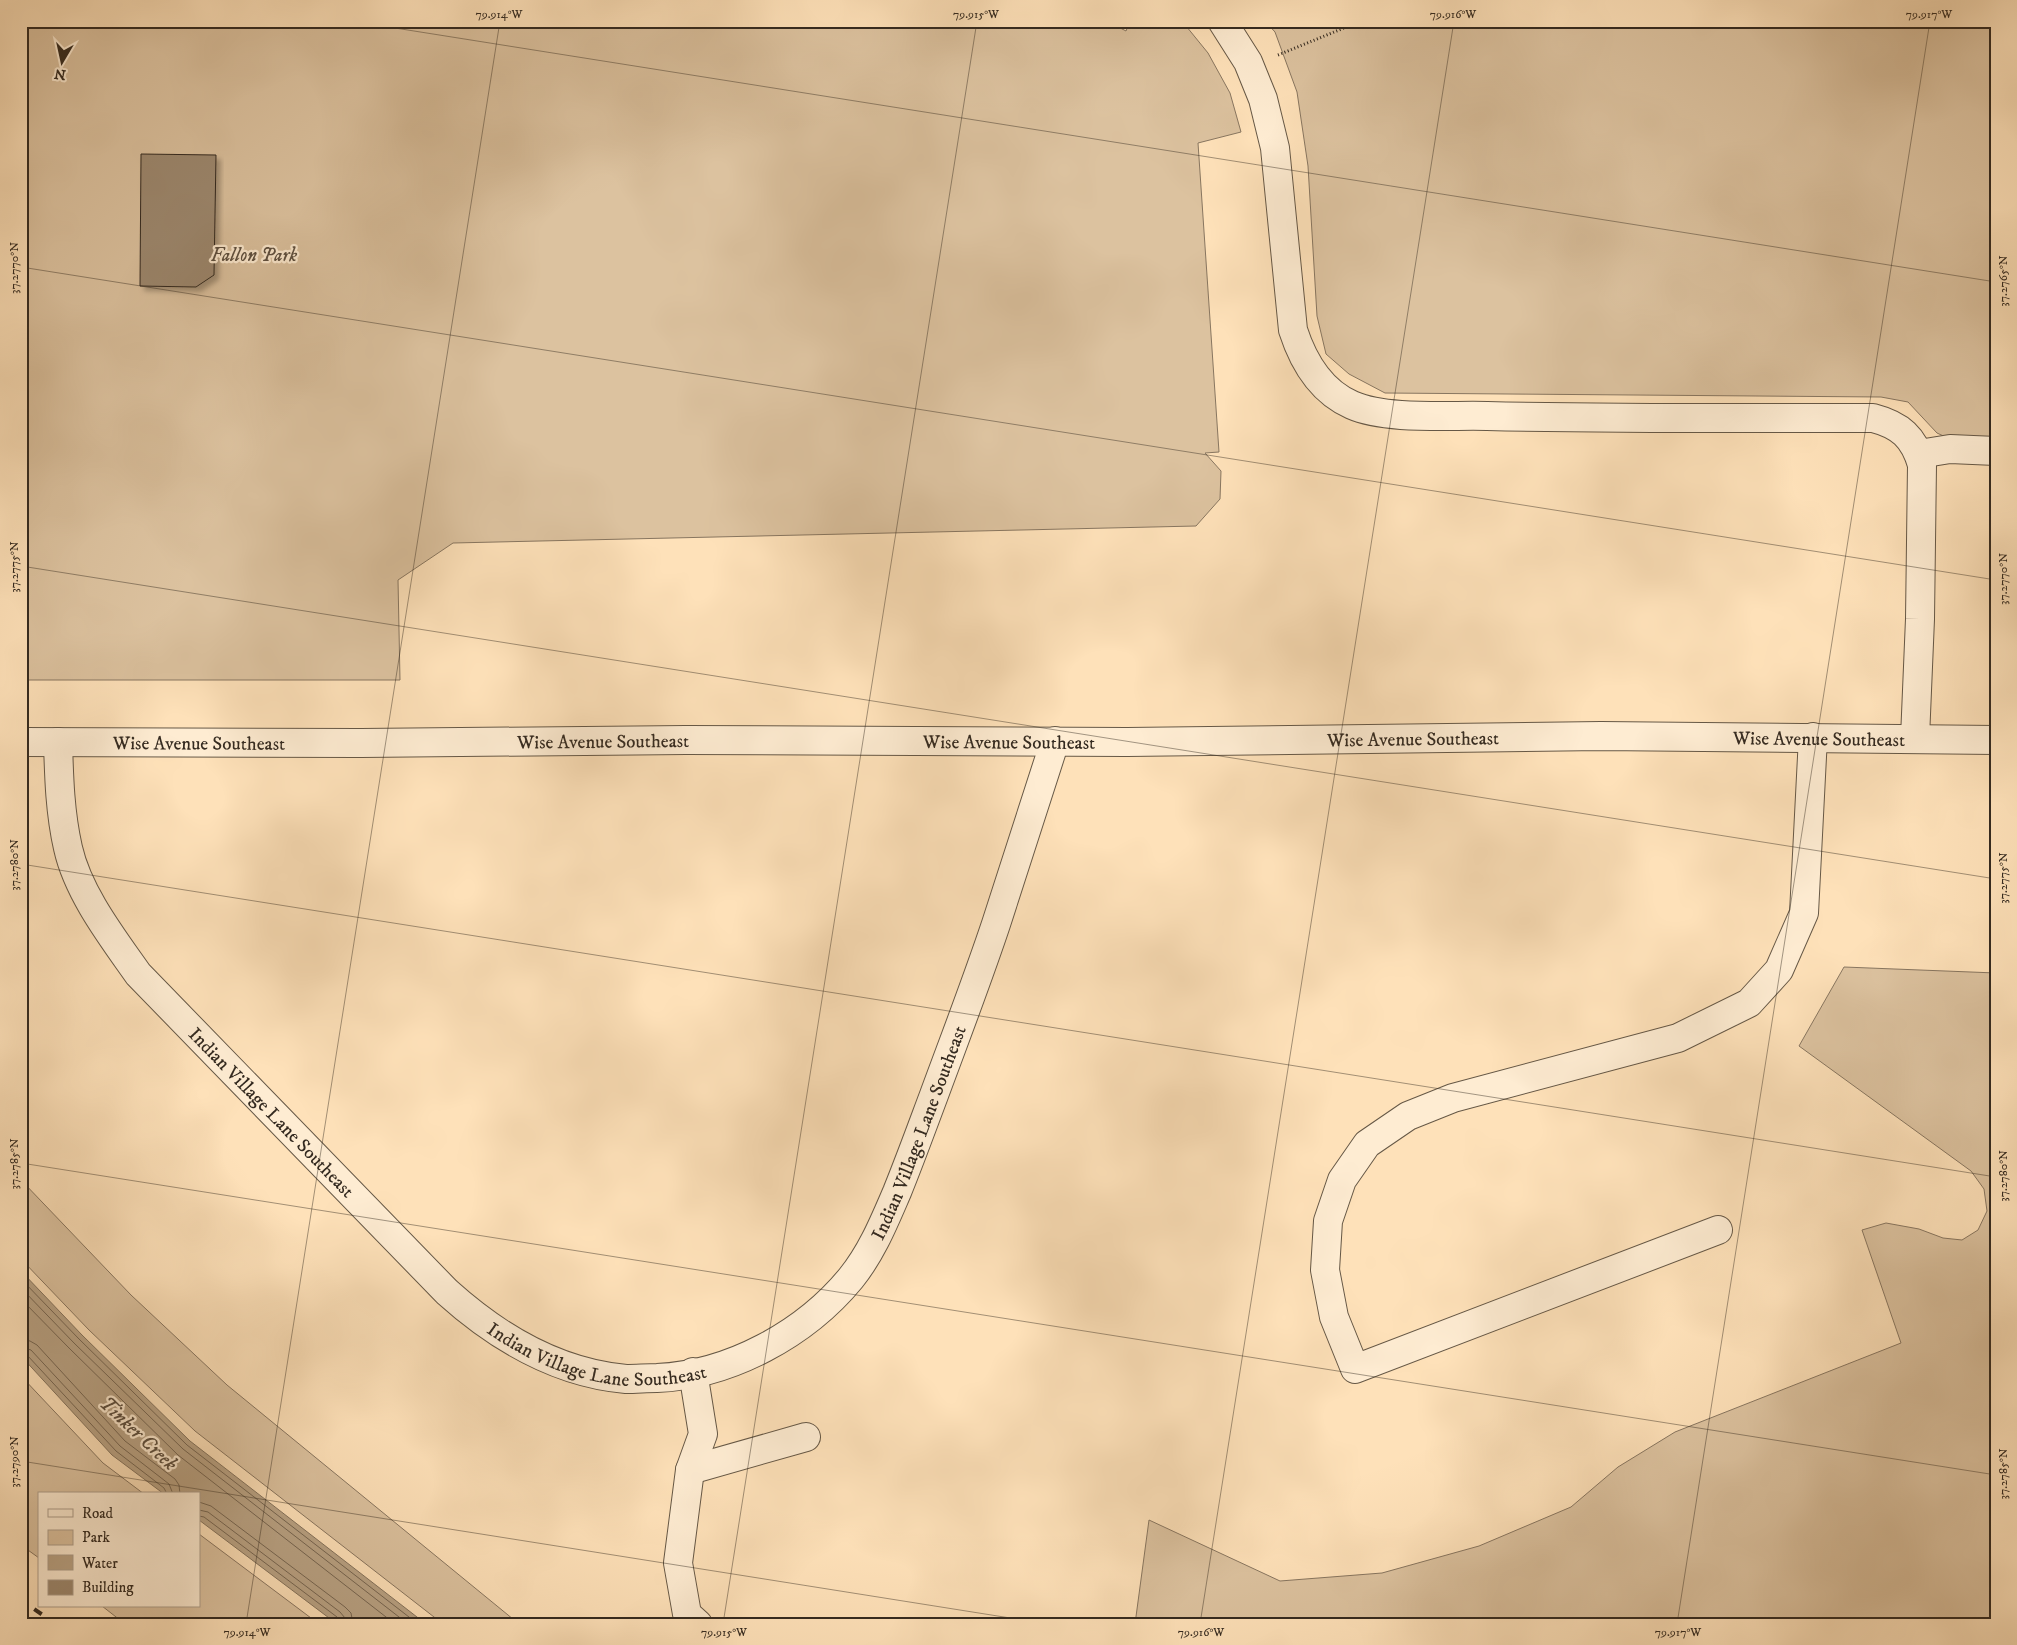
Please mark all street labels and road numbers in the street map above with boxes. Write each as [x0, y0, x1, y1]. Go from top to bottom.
street label: Wise Avenue Southeast [1326, 727, 1499, 752]
street label: Wise Avenue Southeast [1732, 727, 1905, 752]
street label: Wise Avenue Southeast [516, 730, 689, 755]
street label: Wise Avenue Southeast [922, 731, 1095, 755]
street label: Wise Avenue Southeast [112, 732, 285, 756]
street label: Indian Village Lane Southeast [183, 1023, 359, 1203]
street label: Indian Village Lane Southeast [867, 1023, 972, 1244]
street label: Indian Village Lane Southeast [482, 1318, 709, 1392]

